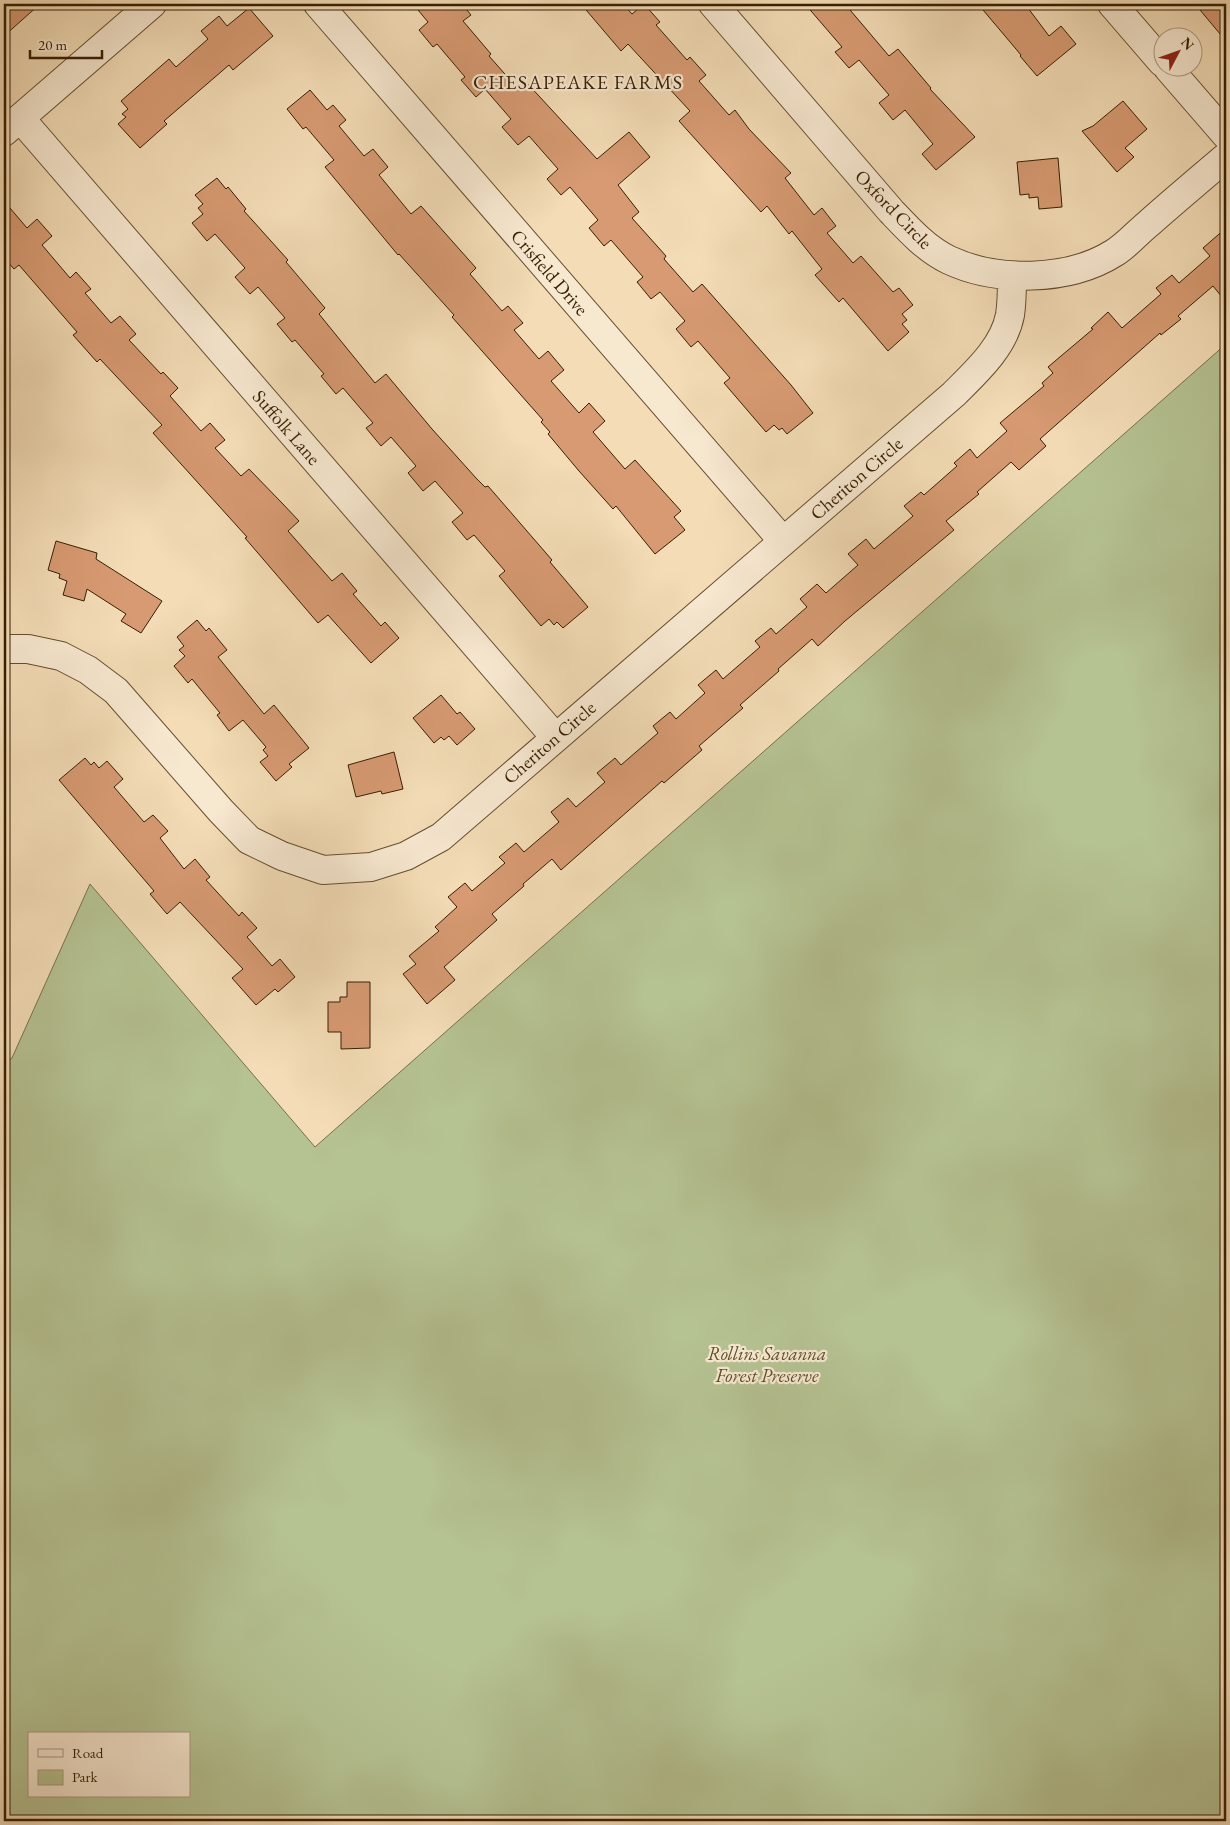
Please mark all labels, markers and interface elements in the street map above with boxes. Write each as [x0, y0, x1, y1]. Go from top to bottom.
scale bar [30, 28, 102, 60]
north arrow [1152, 28, 1202, 78]
text: N [1177, 33, 1199, 54]
text: 20 m [38, 35, 67, 54]
district label: CHESAPEAKE FARMS [473, 69, 683, 95]
street label: Oxford Circle [849, 164, 938, 255]
street label: Crisfield Drive [505, 224, 594, 321]
street label: Suffolk Lane [247, 384, 326, 470]
street label: Cheriton Circle [805, 431, 908, 526]
street label: Cheriton Circle [498, 695, 601, 790]
park label: Rollins Savanna Forest Preserve [708, 1341, 826, 1388]
legend [28, 1732, 190, 1798]
text: Road [72, 1743, 104, 1762]
text: Park [72, 1767, 99, 1786]

